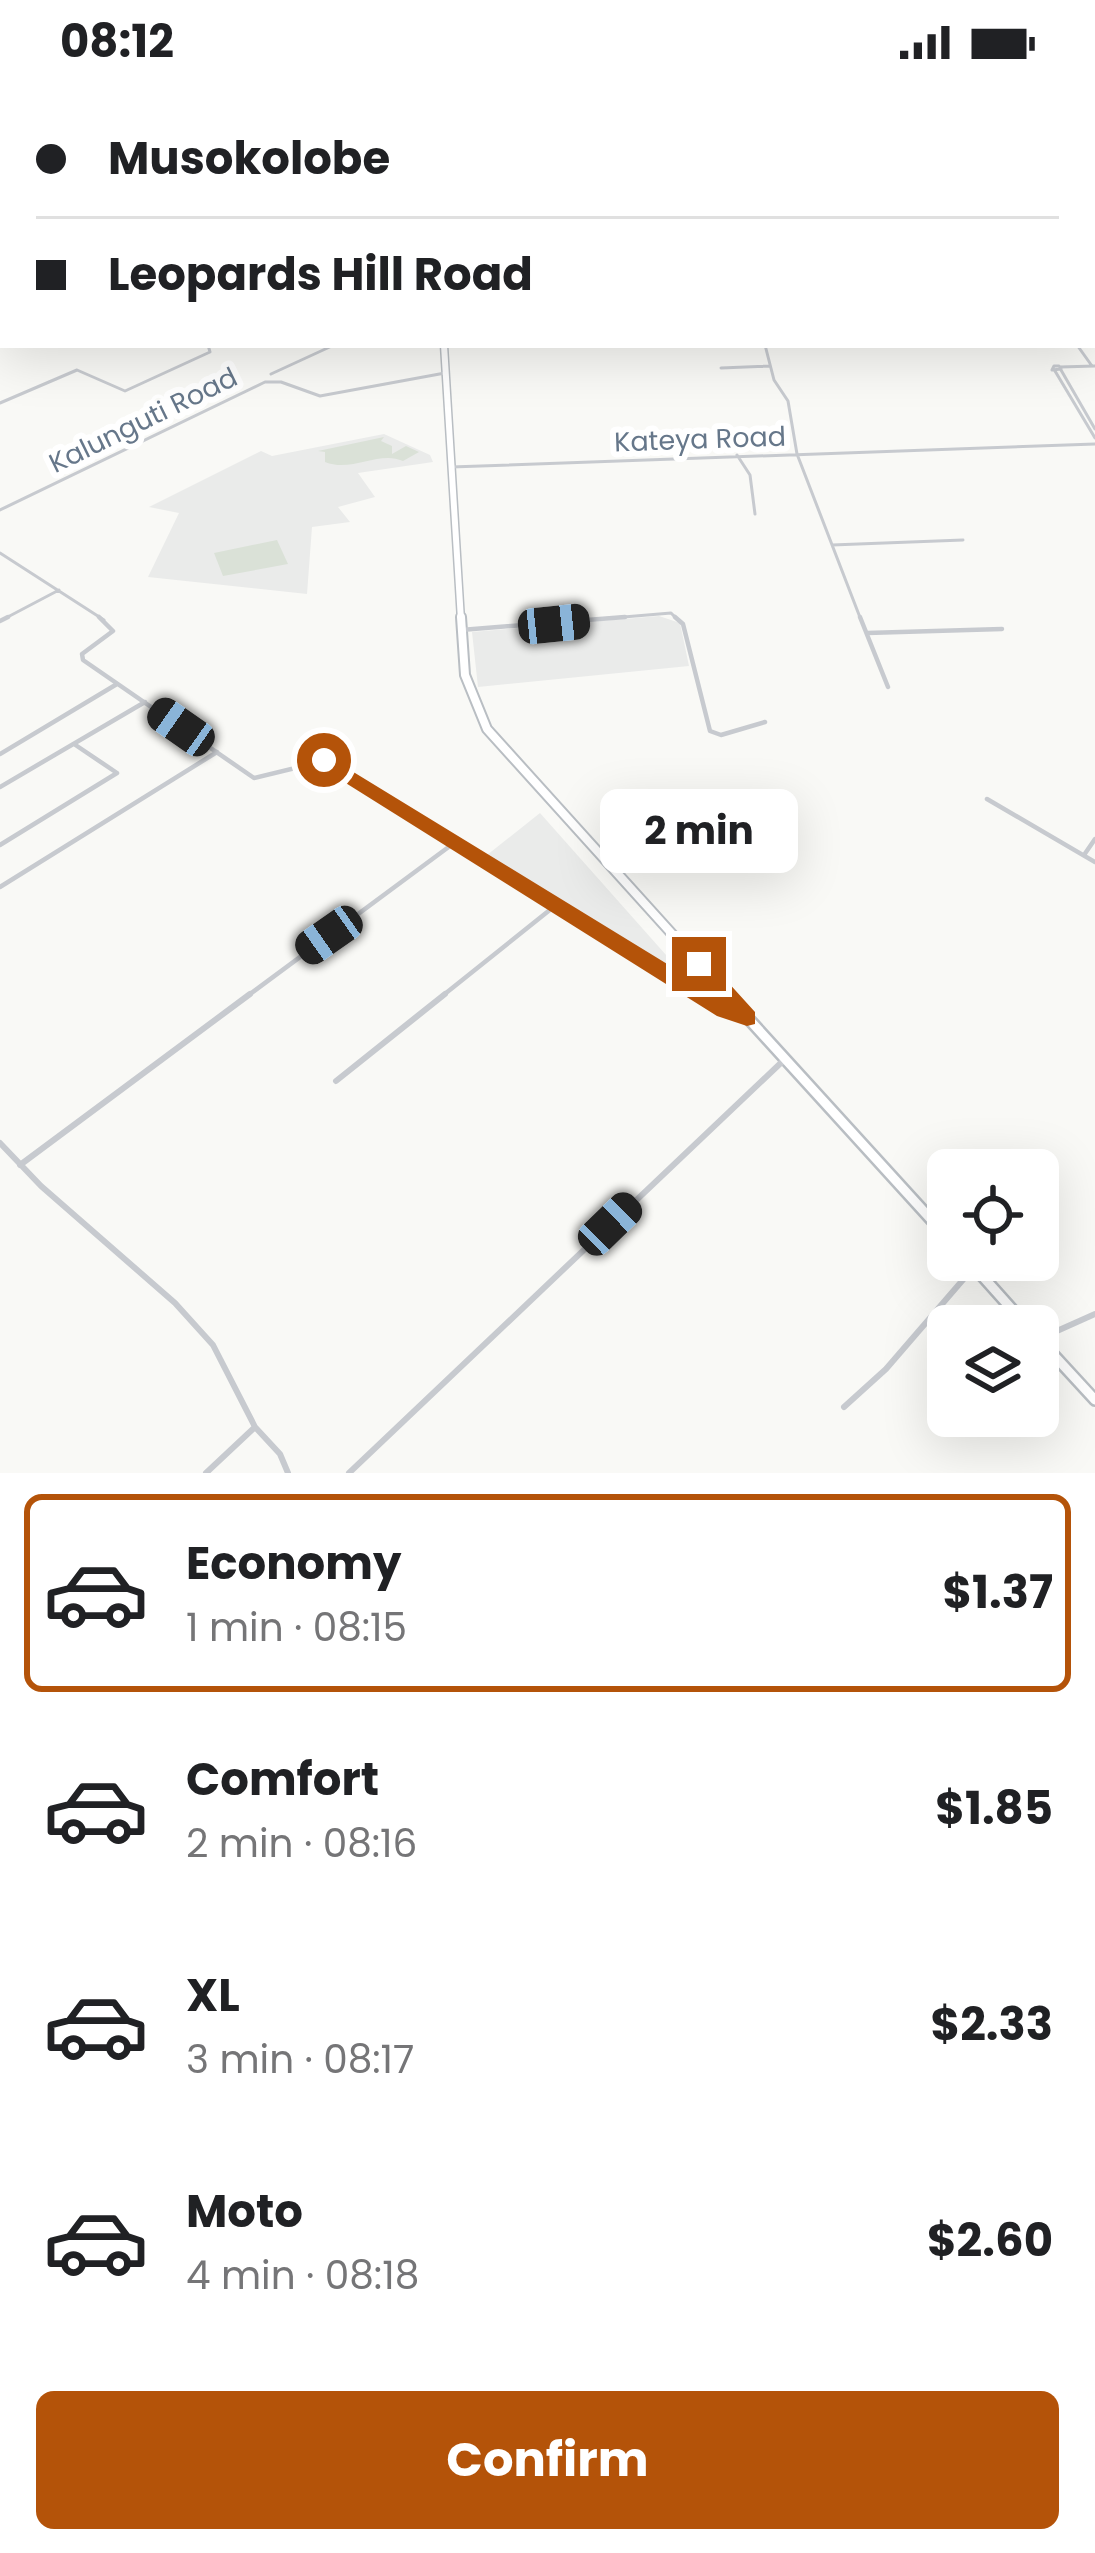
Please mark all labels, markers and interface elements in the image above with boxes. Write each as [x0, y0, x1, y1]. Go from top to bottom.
text: 08:12 [60, 10, 174, 73]
text: Musokolobe [108, 127, 390, 190]
text: Leopards Hill Road [108, 243, 533, 306]
street label: Kalunguti Road [43, 358, 243, 482]
street label: Kateya Road [613, 418, 787, 460]
car [516, 602, 592, 646]
car [141, 692, 221, 762]
route start [297, 733, 351, 787]
callout: 2 min [600, 790, 798, 874]
text: 2 min [644, 803, 754, 858]
car [289, 900, 369, 970]
route end [672, 937, 726, 991]
map controls [927, 1149, 1059, 1437]
button: locate [927, 1149, 1059, 1281]
car [572, 1186, 648, 1262]
button: layers [927, 1305, 1059, 1437]
text: Economy [186, 1532, 401, 1595]
icon: car [42, 1539, 150, 1647]
text: $1.37 [942, 1561, 1053, 1624]
text: 1 min · 08:15 [186, 1600, 407, 1655]
text: Comfort [186, 1748, 379, 1811]
icon: car [42, 1755, 150, 1863]
text: $1.85 [935, 1777, 1053, 1840]
text: 2 min · 08:16 [186, 1816, 417, 1871]
text: XL [186, 1964, 240, 2027]
icon: car [42, 1971, 150, 2079]
text: $2.33 [931, 1993, 1053, 2056]
text: 3 min · 08:17 [186, 2032, 414, 2087]
text: Moto [186, 2180, 303, 2243]
icon: car [42, 2187, 150, 2295]
text: $2.60 [927, 2209, 1053, 2272]
text: 4 min · 08:18 [186, 2248, 419, 2303]
button: Confirm [36, 2391, 1059, 2529]

